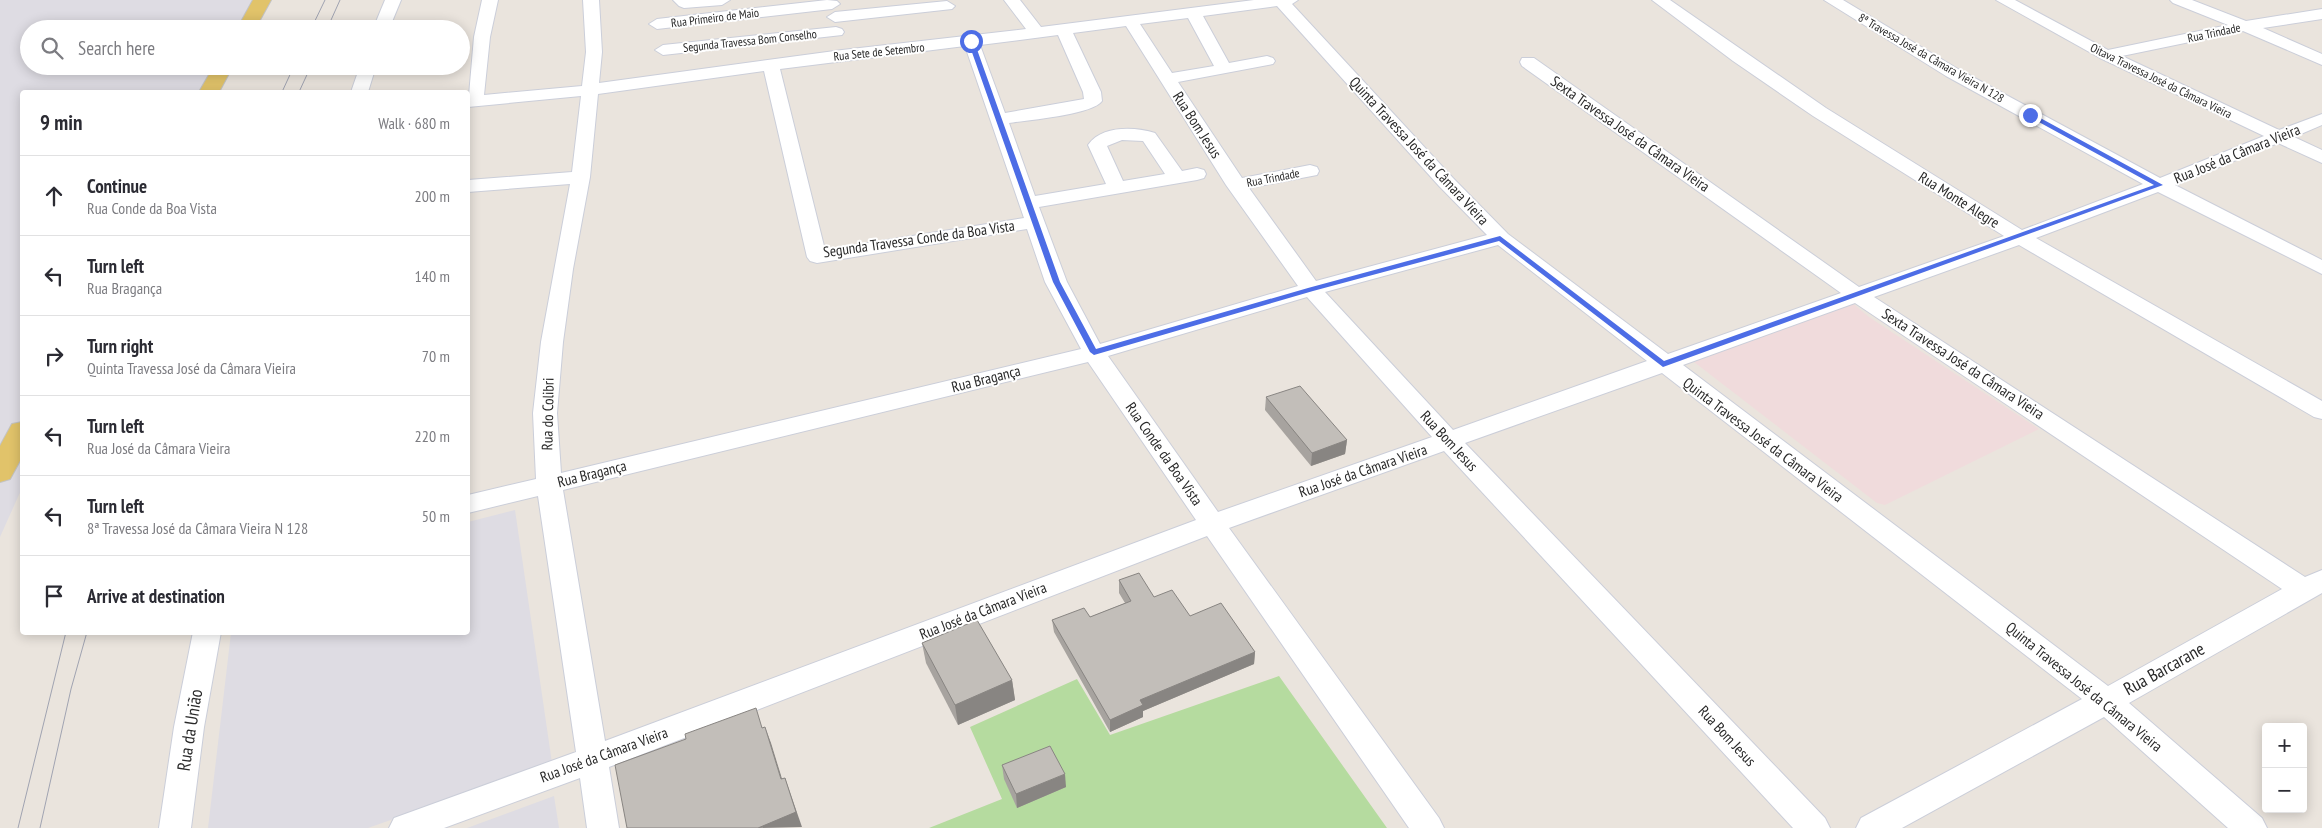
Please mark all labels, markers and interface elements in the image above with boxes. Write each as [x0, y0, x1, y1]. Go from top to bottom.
street label: Rua Primeiro de Maio [670, 5, 760, 30]
street label: 8ª Travessa José da Câmara Vieira N 128 [1856, 10, 2007, 106]
search box [20, 20, 470, 75]
street label: Rua Trindade [2186, 20, 2242, 45]
street label: Segunda Travessa Bom Conselho [682, 26, 818, 55]
route start [960, 30, 983, 53]
icon: search [38, 34, 66, 62]
text: Search here [78, 36, 155, 60]
street label: Rua Sete de Setembro [833, 39, 925, 64]
street label: Oitava Travessa José da Câmara Vieira [2088, 40, 2235, 122]
street label: Sexta Travessa José da Câmara Vieira [1547, 71, 1713, 196]
street label: Quinta Travessa José da Câmara Vieira [1346, 73, 1493, 229]
street label: Rua Bom Jesus [1169, 88, 1226, 162]
route end [2019, 104, 2042, 127]
text: 9 min [40, 109, 82, 136]
text: Walk · 680 m [378, 113, 450, 133]
street label: Rua José da Câmara Vieira [2171, 120, 2303, 188]
street label: Rua Trindade [1245, 165, 1301, 190]
street label: Rua Monte Alegre [1915, 167, 2003, 232]
text: Continue [87, 174, 147, 198]
icon: ahead [40, 182, 68, 210]
text: 200 m [415, 186, 450, 206]
text: Rua Conde da Boa Vista [87, 198, 217, 218]
street label: Segunda Travessa Conde da Boa Vista [822, 216, 1016, 261]
text: Turn left [87, 254, 144, 278]
icon: left [40, 262, 68, 290]
text: 140 m [415, 266, 450, 286]
text: Rua Bragança [87, 278, 162, 298]
street label: Sexta Travessa José da Câmara Vieira [1878, 304, 2048, 423]
text: Turn right [87, 334, 153, 358]
icon: right [40, 342, 68, 370]
text: 70 m [422, 346, 450, 366]
text: Quinta Travessa José da Câmara Vieira [87, 358, 296, 378]
street label: Rua Bragança [949, 361, 1022, 396]
street label: Quinta Travessa José da Câmara Vieira [1679, 373, 1847, 506]
street label: Rua do Colibri [537, 378, 558, 450]
street label: Rua Conde da Boa Vista [1122, 398, 1207, 509]
street label: Rua Bom Jesus [1417, 406, 1482, 475]
text: Turn left [87, 414, 144, 438]
icon: left [40, 422, 68, 450]
text: 220 m [415, 426, 450, 446]
text: Rua José da Câmara Vieira [87, 438, 230, 458]
street label: Rua José da Câmara Vieira [1296, 440, 1429, 501]
street label: Rua Bragança [555, 456, 628, 491]
text: Turn left [87, 494, 144, 518]
icon: left [40, 502, 68, 530]
text: 50 m [422, 506, 450, 526]
text: 8ª Travessa José da Câmara Vieira N 128 [87, 518, 308, 538]
street label: Rua José da Câmara Vieira [917, 578, 1049, 643]
icon: arrive [40, 582, 68, 610]
text: Arrive at destination [87, 584, 225, 608]
street label: Quinta Travessa José da Câmara Vieira [2002, 618, 2166, 756]
street label: Rua Barcarane [2119, 637, 2208, 700]
street label: Rua da União [172, 687, 207, 772]
street label: Rua Bom Jesus [1695, 701, 1760, 770]
street label: Rua José da Câmara Vieira [537, 723, 670, 786]
map controls [2262, 723, 2307, 813]
button: + [2262, 723, 2307, 768]
button: − [2262, 768, 2307, 813]

